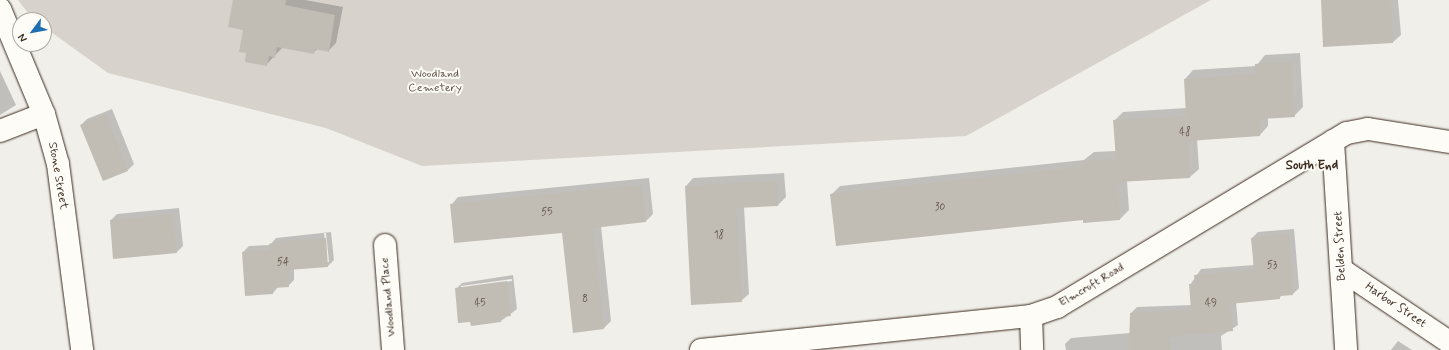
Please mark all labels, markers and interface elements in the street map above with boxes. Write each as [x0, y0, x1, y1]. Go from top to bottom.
north arrow [12, 12, 52, 52]
text: N [15, 31, 31, 45]
park label: Woodland Cemetery [408, 68, 462, 96]
house number: 48 [1179, 127, 1191, 139]
street label: Stone Street [44, 141, 70, 211]
district label: South End [1286, 158, 1338, 174]
house number: 30 [935, 202, 945, 214]
house number: 55 [541, 207, 553, 219]
street label: Belden Street [1332, 210, 1350, 282]
house number: 18 [714, 230, 724, 242]
house number: 54 [277, 257, 289, 269]
street label: Woodland Place [378, 258, 400, 336]
house number: 53 [1267, 260, 1277, 272]
street label: Elmcroft Road [1057, 261, 1127, 311]
street label: Harbor Street [1361, 280, 1429, 332]
house number: 8 [582, 294, 588, 306]
house number: 45 [474, 298, 486, 310]
house number: 49 [1205, 298, 1217, 310]

